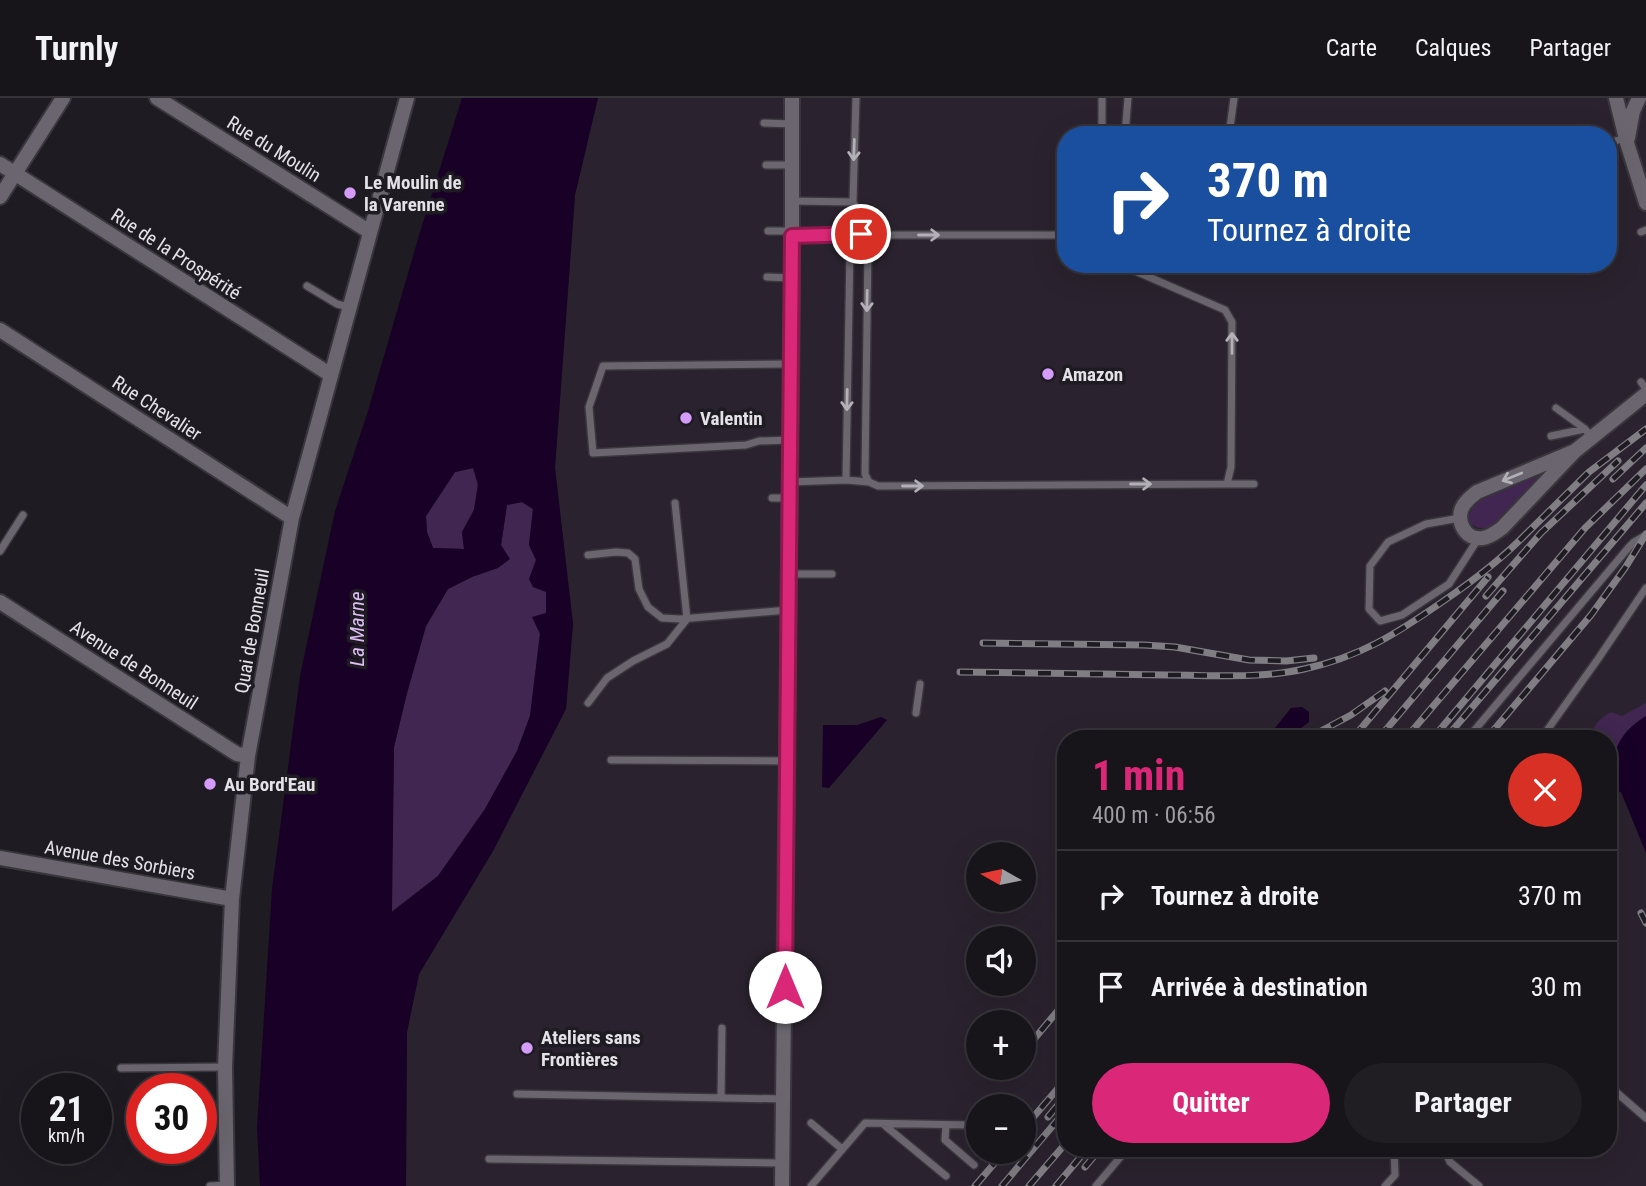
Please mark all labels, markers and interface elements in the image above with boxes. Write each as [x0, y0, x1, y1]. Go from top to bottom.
text: Turnly [35, 29, 118, 68]
text: Carte [1326, 34, 1377, 62]
text: Calques [1415, 34, 1491, 62]
text: Partager [1529, 34, 1611, 62]
street label: Rue du Moulin [223, 111, 325, 187]
one-way arrow [848, 138, 861, 161]
text: 370 m [1207, 152, 1329, 209]
icon: right [1092, 154, 1183, 245]
place label: Le Moulin de la Varenne [364, 171, 462, 216]
marker: Le Moulin de la Varenne [342, 185, 358, 201]
street label: Rue de la Prospérité [107, 203, 245, 305]
pin [831, 204, 891, 264]
text: Tournez à droite [1207, 211, 1411, 249]
icon: arrive [842, 215, 880, 253]
one-way arrow [917, 228, 940, 242]
one-way arrow [861, 289, 874, 312]
one-way arrow [1225, 331, 1239, 354]
place label: Amazon [1062, 363, 1123, 386]
marker: Amazon [1040, 366, 1056, 382]
street label: Rue Chevalier [108, 371, 206, 445]
one-way arrow [841, 388, 854, 411]
place label: Valentin [700, 407, 763, 430]
marker: Valentin [678, 410, 694, 426]
one-way arrow [1502, 471, 1523, 484]
one-way arrow [1129, 477, 1152, 491]
one-way arrow [902, 479, 925, 493]
street label: Quai de Bonneuil [230, 567, 274, 695]
water label: La Marne [345, 592, 369, 667]
street label: Avenue de Bonneuil [66, 615, 202, 715]
text: 1 min [1092, 751, 1185, 800]
button: close [1508, 753, 1582, 827]
place label: Au Bord'Eau [224, 773, 315, 796]
marker: Au Bord'Eau [202, 776, 218, 792]
text: 400 m · 06:56 [1092, 802, 1216, 829]
street label: Avenue des Sorbiers [43, 835, 197, 885]
north arrow [966, 842, 1036, 912]
map controls [966, 842, 1036, 1164]
icon: right [1092, 877, 1130, 915]
text: Tournez à droite [1151, 881, 1319, 911]
text: 370 m [1518, 881, 1582, 911]
button: sound [966, 926, 1036, 996]
position arrow [748, 950, 822, 1024]
icon: arrive [1092, 968, 1130, 1006]
text: Arrivée à destination [1151, 972, 1368, 1002]
text: 30 m [1531, 972, 1582, 1002]
button: + [966, 1010, 1036, 1080]
place label: Ateliers sans Frontières [541, 1026, 641, 1071]
marker: Ateliers sans Frontières [519, 1040, 535, 1056]
button: Quitter [1092, 1063, 1330, 1143]
button: Partager [1344, 1063, 1582, 1143]
speed limit sign: 30 [126, 1073, 217, 1164]
text: 21 [49, 1089, 84, 1130]
button: − [966, 1094, 1036, 1164]
text: km/h [48, 1125, 85, 1146]

